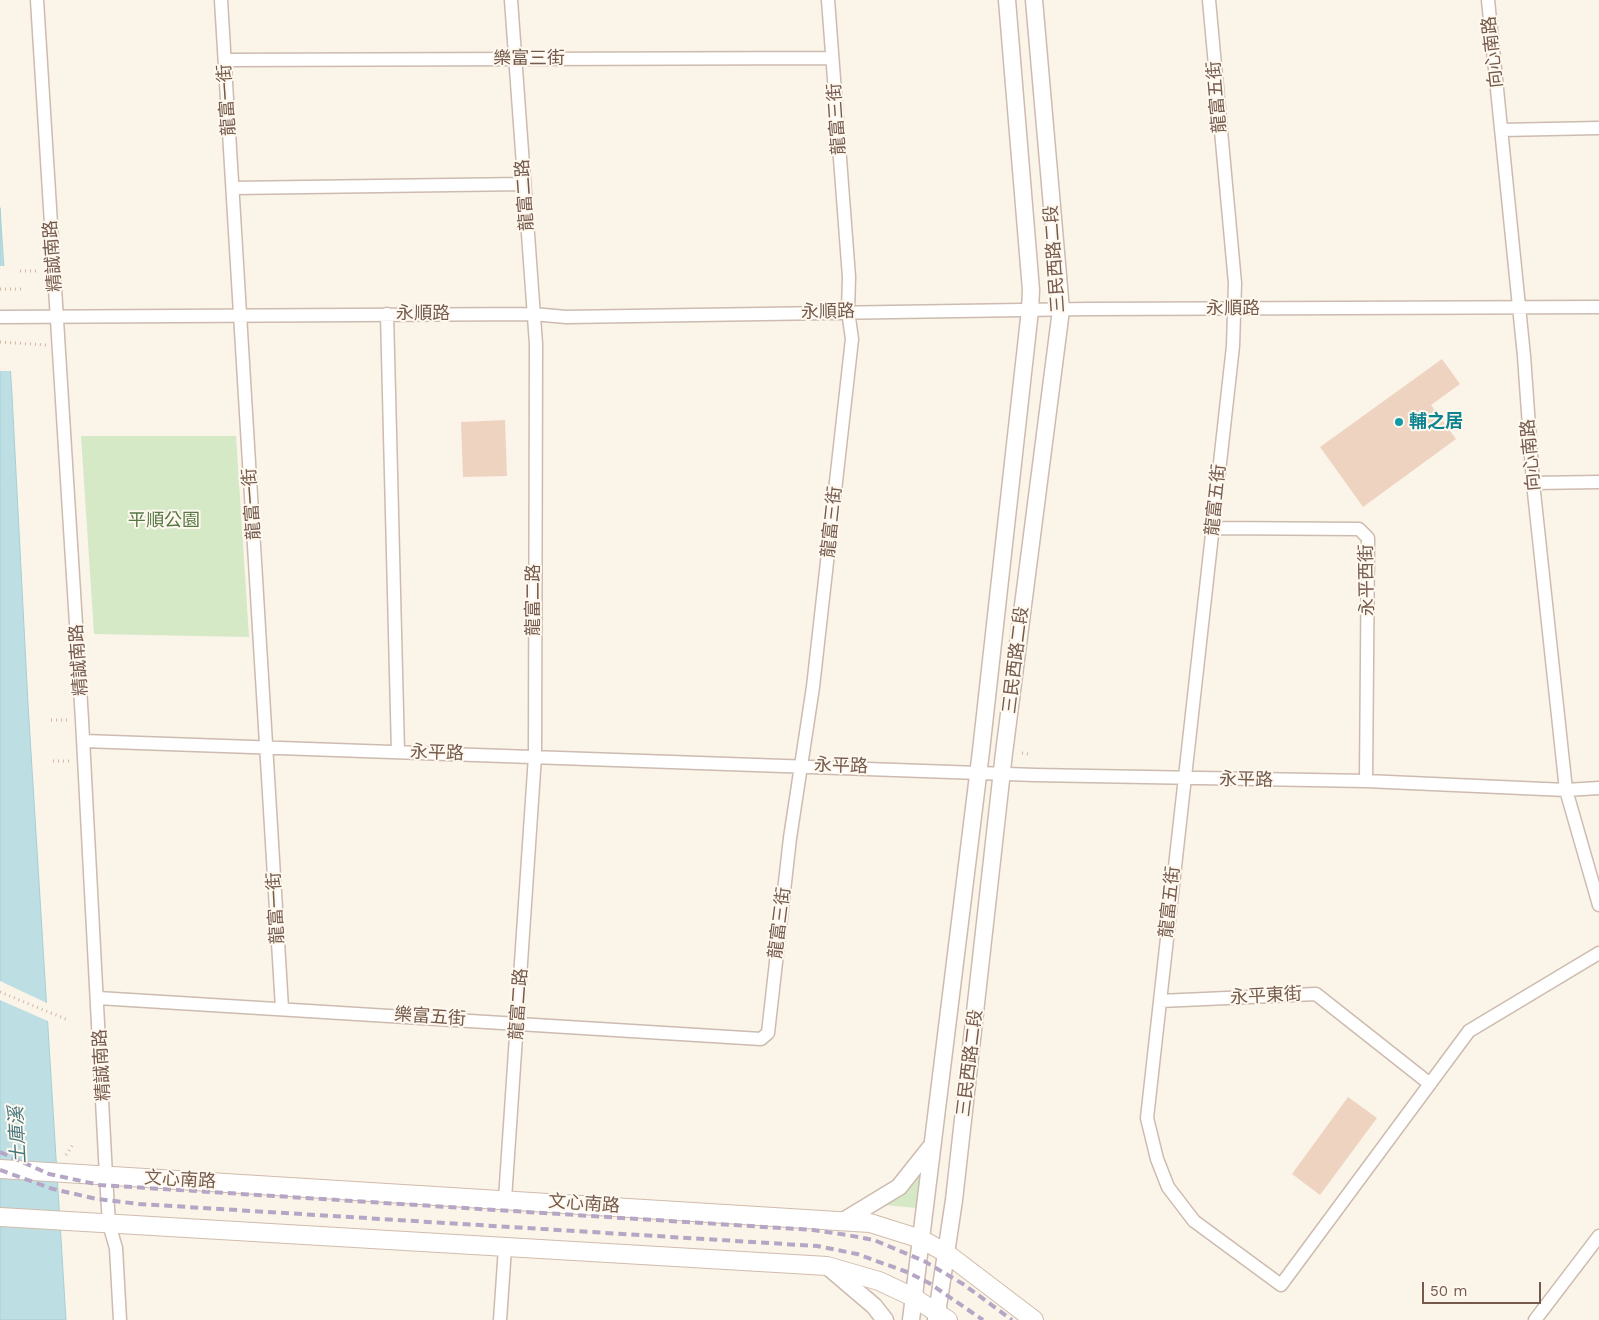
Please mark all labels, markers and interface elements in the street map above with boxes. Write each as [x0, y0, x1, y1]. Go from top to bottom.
street label: 向心南路 [1478, 15, 1508, 89]
street label: 樂富三街 [493, 48, 565, 70]
street label: 龍富五街 [1203, 60, 1231, 134]
street label: 龍富一街 [214, 63, 240, 137]
street label: 龍富三街 [824, 82, 850, 156]
street label: 龍富二路 [512, 158, 538, 232]
street label: 三民西路二段 [1040, 204, 1070, 314]
street label: 精誠南路 [40, 219, 66, 293]
street label: 永順路 [1206, 298, 1260, 320]
street label: 永順路 [801, 301, 855, 323]
street label: 永順路 [396, 303, 450, 325]
place label: 輔之居 [1409, 411, 1463, 433]
marker: 輔之居 [1393, 416, 1405, 428]
street label: 向心南路 [1517, 418, 1545, 492]
street label: 龍富五街 [1201, 463, 1231, 537]
street label: 龍富一街 [239, 467, 265, 541]
street label: 龍富三街 [817, 485, 847, 559]
park label: 平順公園 [128, 510, 200, 532]
street label: 永平西街 [1356, 544, 1378, 616]
street label: 龍富二路 [523, 564, 545, 636]
street label: 三民西路二段 [999, 605, 1033, 715]
street label: 精誠南路 [66, 623, 92, 697]
street label: 永平路 [410, 741, 464, 765]
street label: 永平路 [814, 754, 868, 778]
street label: 永平路 [1219, 769, 1273, 791]
street label: 龍富五街 [1155, 865, 1185, 939]
street label: 龍富一街 [263, 871, 289, 945]
street label: 龍富三街 [765, 886, 795, 960]
street label: 龍富二路 [506, 967, 532, 1041]
street label: 永平東街 [1229, 983, 1303, 1009]
street label: 樂富五街 [393, 1004, 467, 1030]
street label: 三民西路二段 [953, 1008, 987, 1118]
street label: 精誠南路 [89, 1028, 115, 1102]
water label: 土庫溪 [5, 1106, 31, 1164]
street label: 文心南路 [143, 1167, 217, 1193]
street label: 文心南路 [547, 1191, 621, 1217]
scale bar [1424, 1272, 1543, 1304]
text: 50 m [1430, 1282, 1467, 1300]

